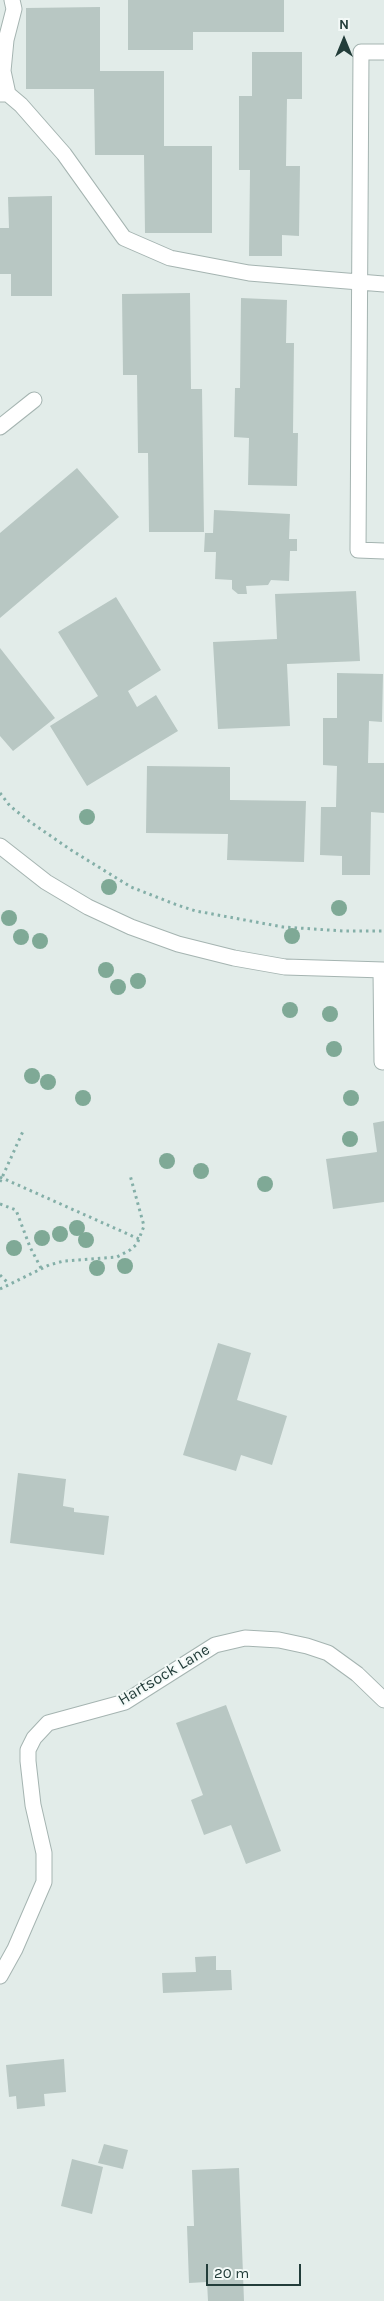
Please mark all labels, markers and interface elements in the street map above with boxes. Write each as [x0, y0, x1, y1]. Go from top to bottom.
north arrow [319, 15, 369, 65]
text: N [339, 16, 349, 33]
street label: Hartsock Lane [115, 1640, 213, 1710]
scale bar [209, 2254, 304, 2286]
text: 20 m [214, 2264, 249, 2282]

